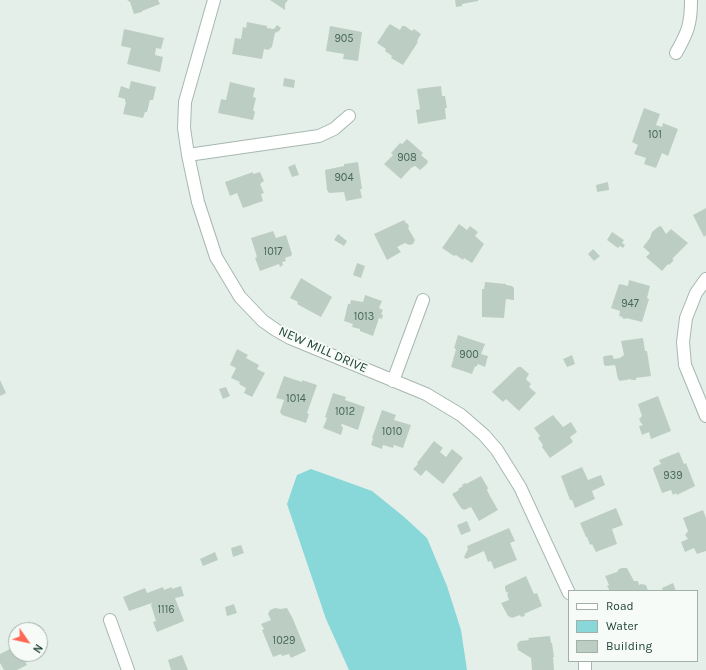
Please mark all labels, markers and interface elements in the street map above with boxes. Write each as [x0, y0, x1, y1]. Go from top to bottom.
house number: 905 [334, 32, 354, 46]
house number: 101 [648, 128, 662, 142]
house number: 908 [397, 151, 417, 165]
house number: 904 [334, 171, 354, 185]
house number: 1017 [264, 245, 282, 259]
house number: 947 [621, 297, 639, 311]
house number: 1013 [354, 310, 374, 324]
street label: NEW MILL DRIVE [276, 323, 370, 377]
house number: 900 [459, 348, 479, 362]
house number: 1014 [286, 392, 306, 406]
house number: 1012 [335, 405, 355, 419]
house number: 1010 [382, 425, 402, 439]
house number: 939 [663, 469, 683, 483]
legend [568, 590, 698, 662]
text: Road [606, 599, 634, 613]
house number: 1116 [157, 603, 175, 617]
text: Water [606, 619, 638, 633]
north arrow [8, 622, 48, 662]
house number: 1029 [273, 634, 295, 648]
text: Building [606, 639, 652, 653]
text: N [30, 642, 45, 655]

